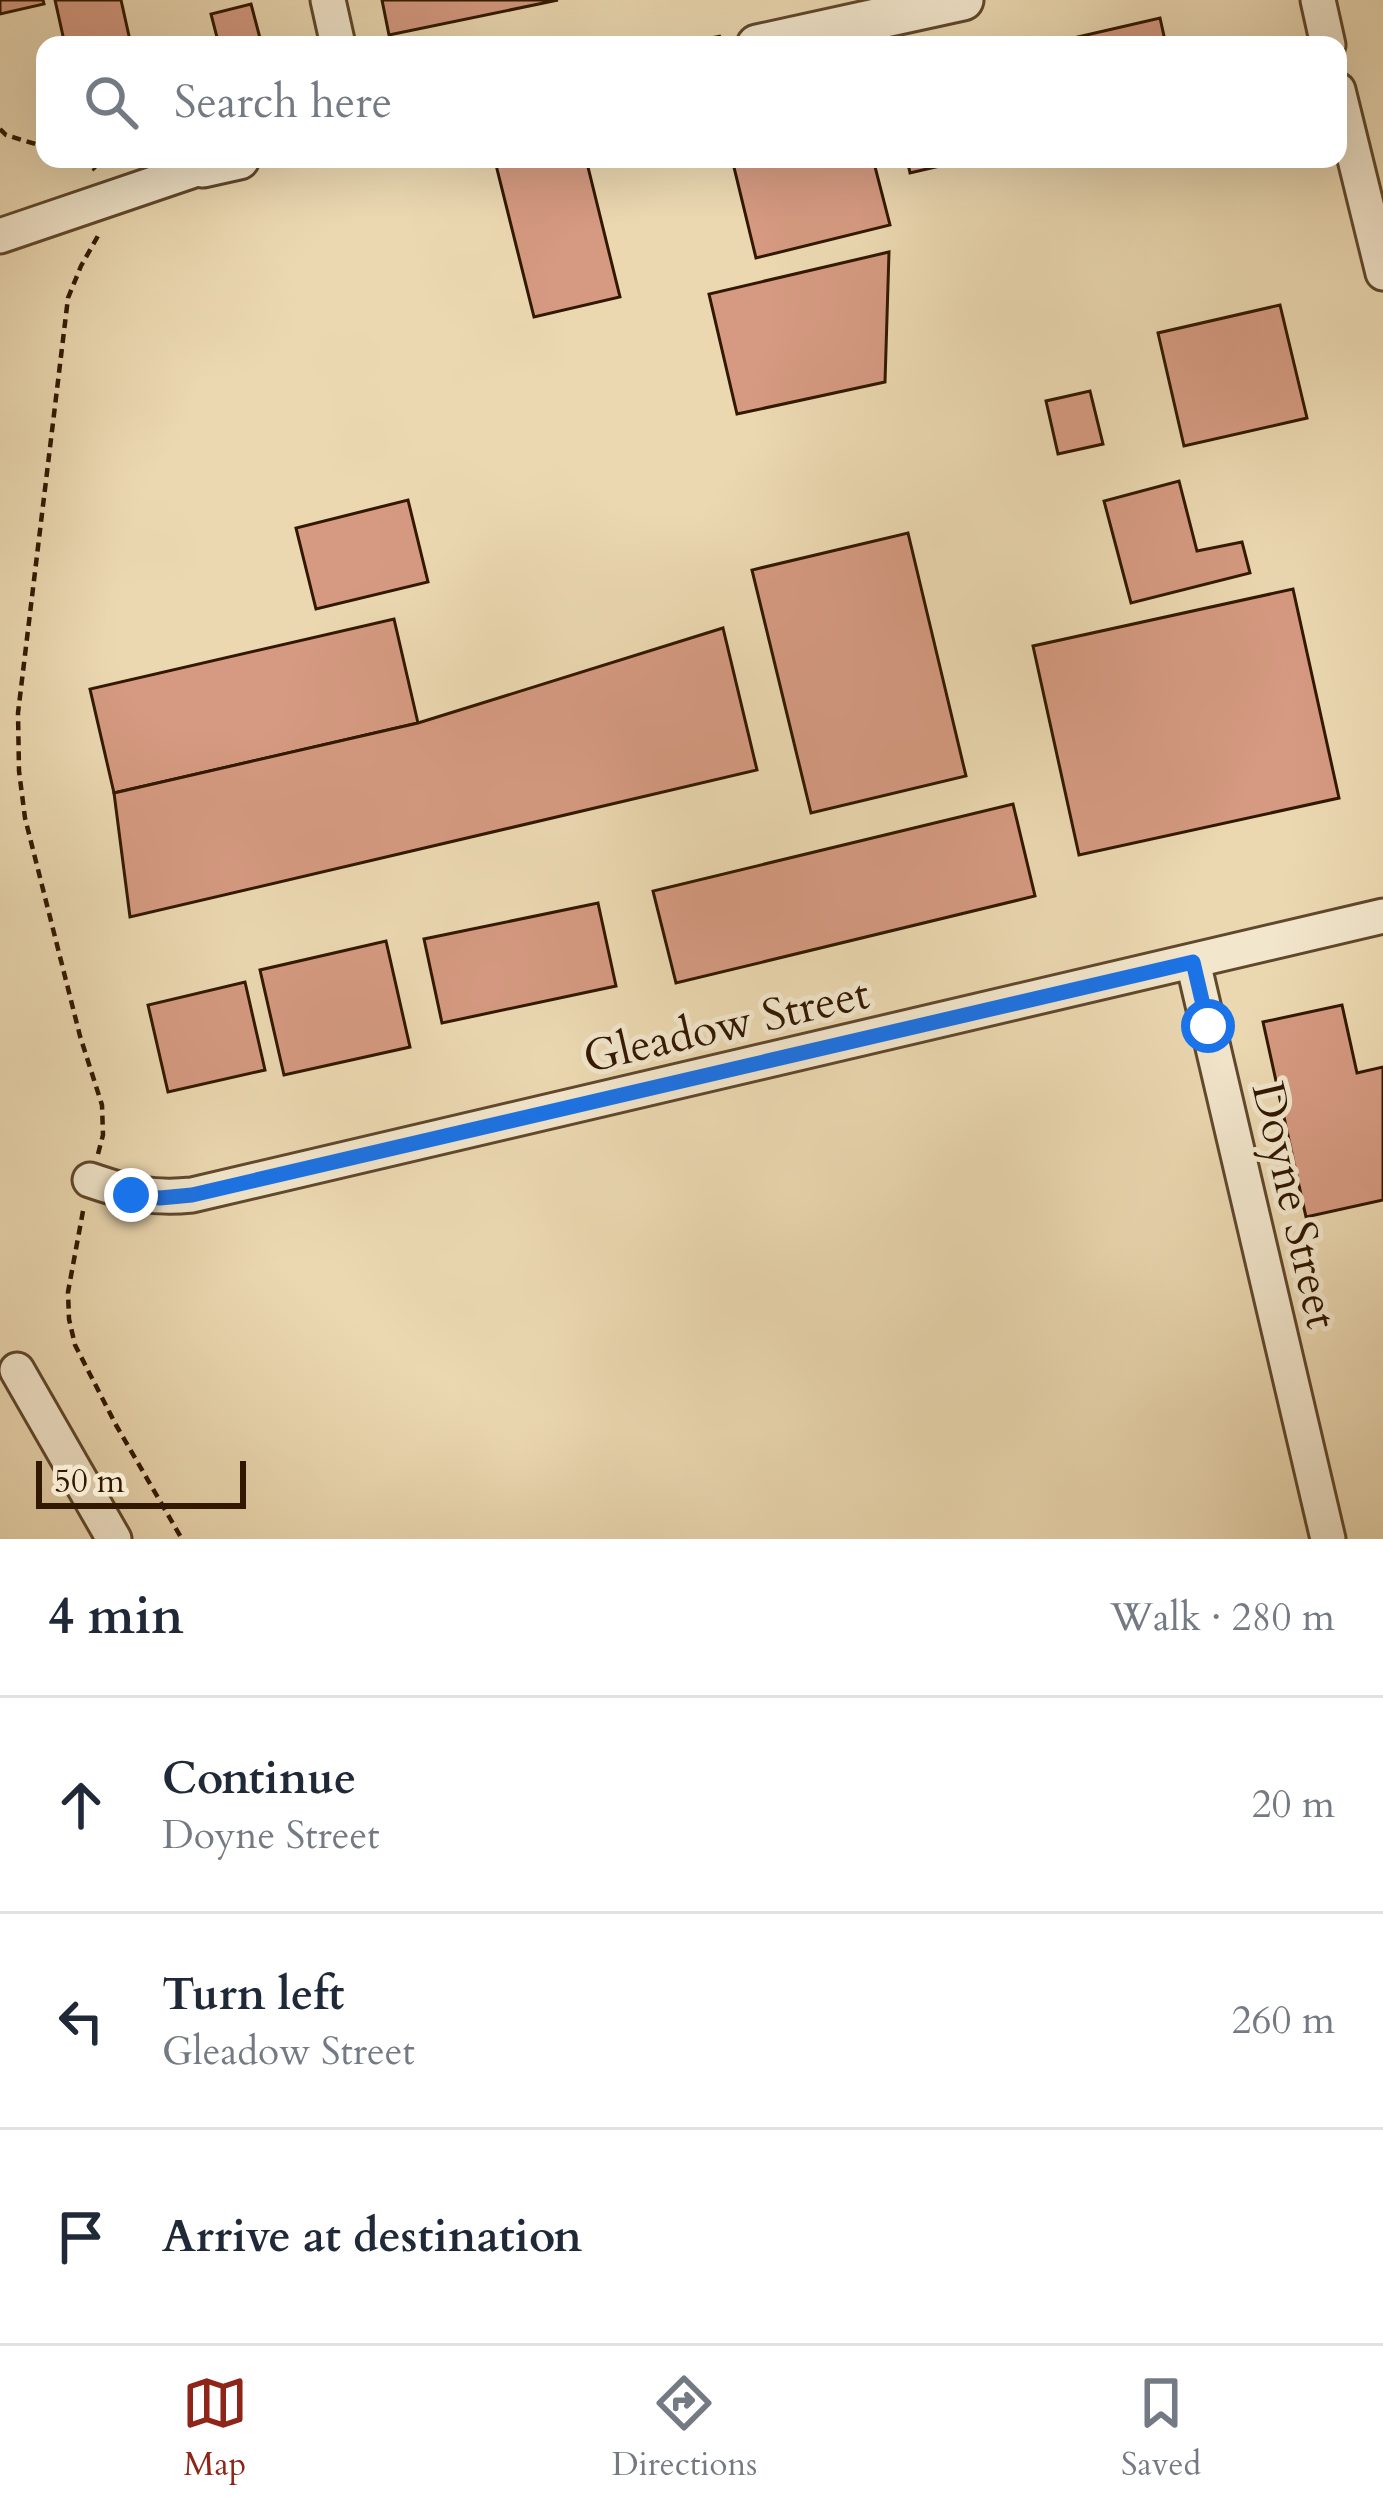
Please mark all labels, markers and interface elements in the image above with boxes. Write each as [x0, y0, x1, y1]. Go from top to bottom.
search box [36, 36, 1347, 168]
icon: search [78, 69, 144, 135]
text: Search here [174, 72, 392, 133]
street label: Gleadow Street [577, 963, 875, 1088]
route start [1181, 999, 1235, 1053]
street label: Doyne Street [1237, 1076, 1352, 1334]
route end [104, 1168, 158, 1222]
scale bar [36, 1455, 246, 1508]
text: 50 m [54, 1459, 125, 1504]
text: 4 min [48, 1582, 184, 1652]
text: Walk · 280 m [1110, 1591, 1335, 1644]
text: Continue [162, 1748, 356, 1809]
icon: ahead [48, 1772, 114, 1838]
text: 20 m [1252, 1778, 1335, 1831]
text: Doyne Street [162, 1809, 380, 1862]
text: Turn left [162, 1964, 344, 2025]
icon: left [48, 1988, 114, 2054]
text: 260 m [1232, 1994, 1335, 2047]
text: Gleadow Street [162, 2025, 415, 2078]
icon: arrive [48, 2204, 114, 2270]
text: Arrive at destination [162, 2206, 582, 2267]
tab: Map [182, 2370, 248, 2487]
tab: Directions [612, 2370, 757, 2487]
tab: Saved [1121, 2370, 1201, 2487]

